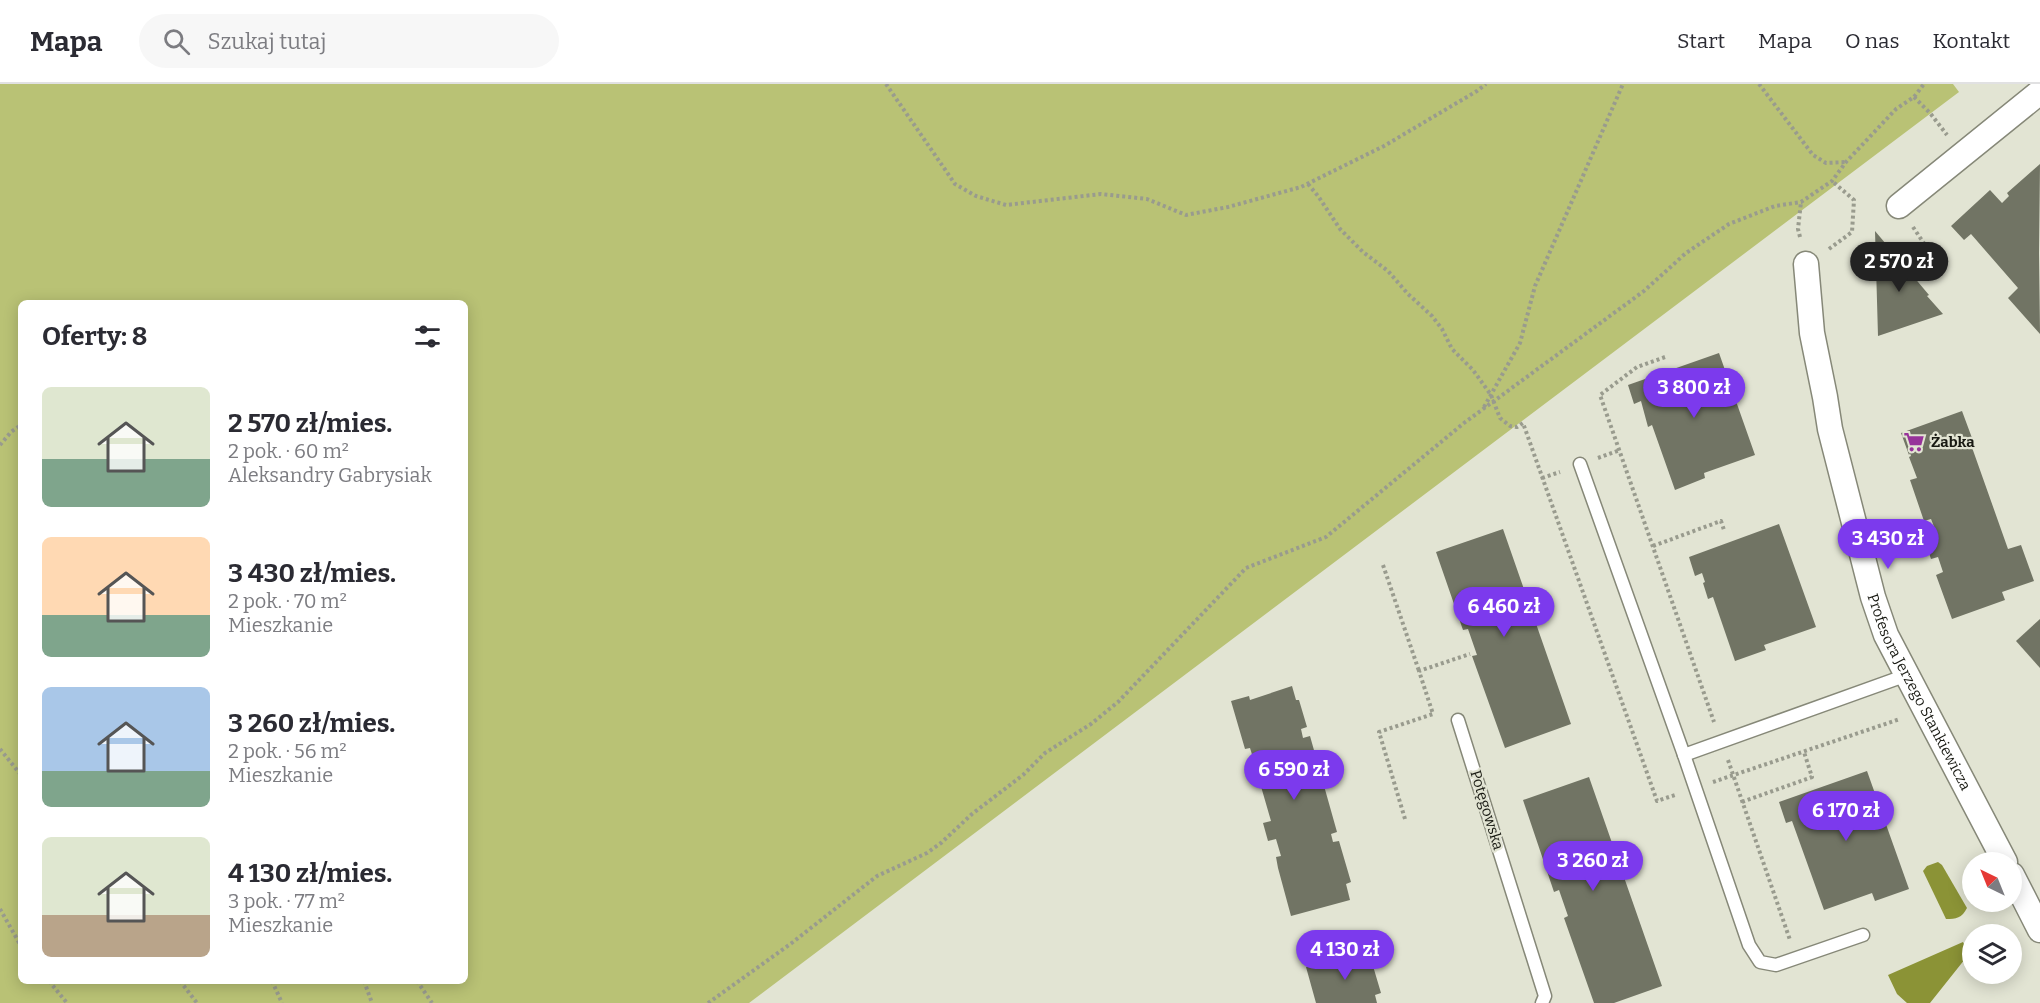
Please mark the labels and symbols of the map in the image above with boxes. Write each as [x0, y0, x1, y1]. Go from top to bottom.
pin: 2 570 zł [1837, 242, 1961, 293]
pin: 3 800 zł [1632, 368, 1756, 419]
supermarket icon: Żabka [1902, 430, 1926, 454]
place label: Żabka [1931, 433, 1975, 451]
pin: 3 430 zł [1826, 519, 1950, 570]
pin: 6 460 zł [1442, 587, 1566, 638]
street label: Profesora Jerzego Stankiewicza [1864, 591, 1975, 793]
pin: 6 590 zł [1232, 750, 1356, 801]
street label: Potęgowska [1466, 768, 1508, 852]
pin: 6 170 zł [1784, 791, 1908, 842]
pin: 3 260 zł [1531, 841, 1655, 892]
north arrow [1962, 852, 2022, 912]
pin: 4 130 zł [1283, 930, 1407, 981]

